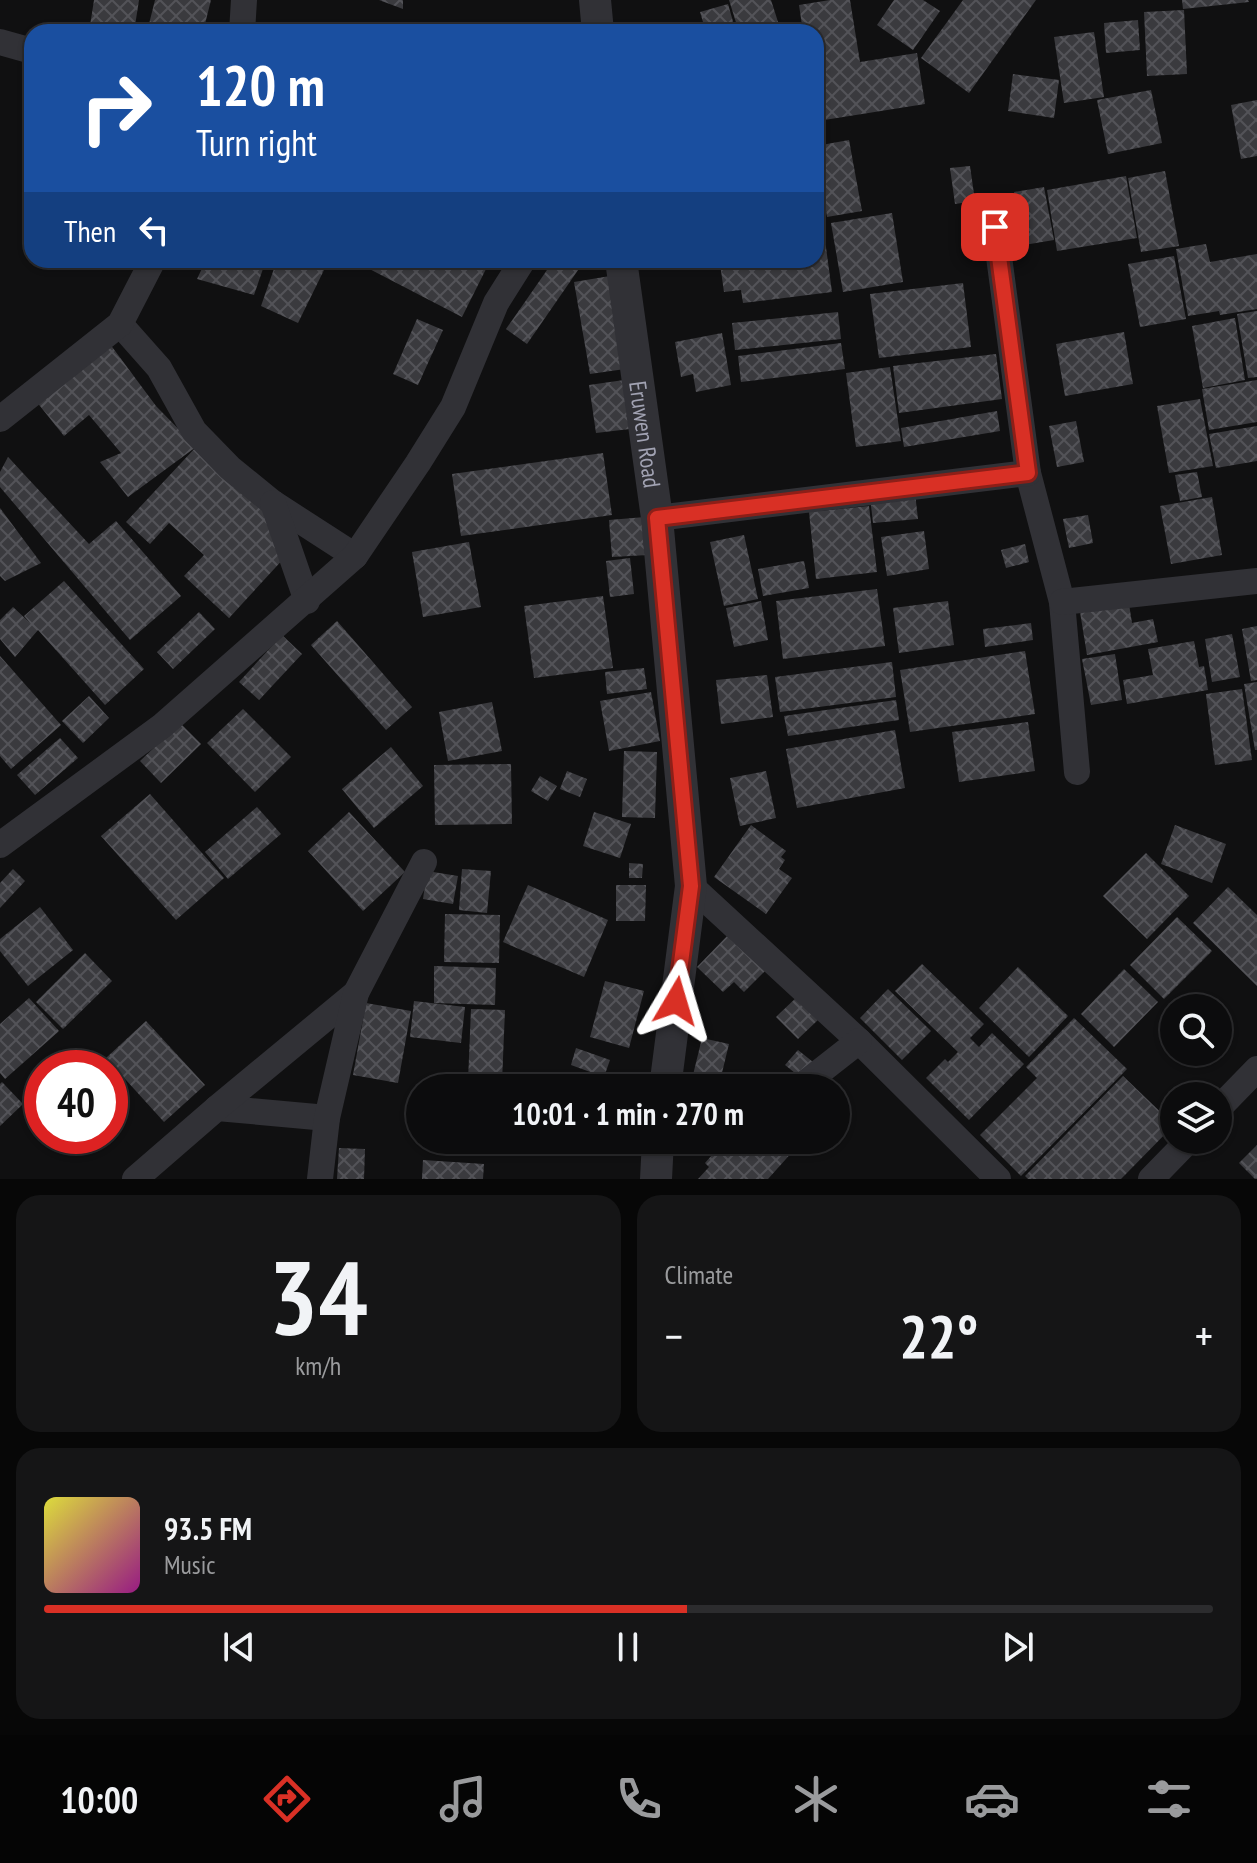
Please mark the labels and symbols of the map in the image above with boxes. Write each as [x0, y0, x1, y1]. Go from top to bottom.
pin [961, 193, 1029, 261]
street label: Eruwen Road [623, 379, 668, 490]
position arrow [634, 959, 718, 1043]
speed limit sign: 40 [24, 1050, 128, 1154]

